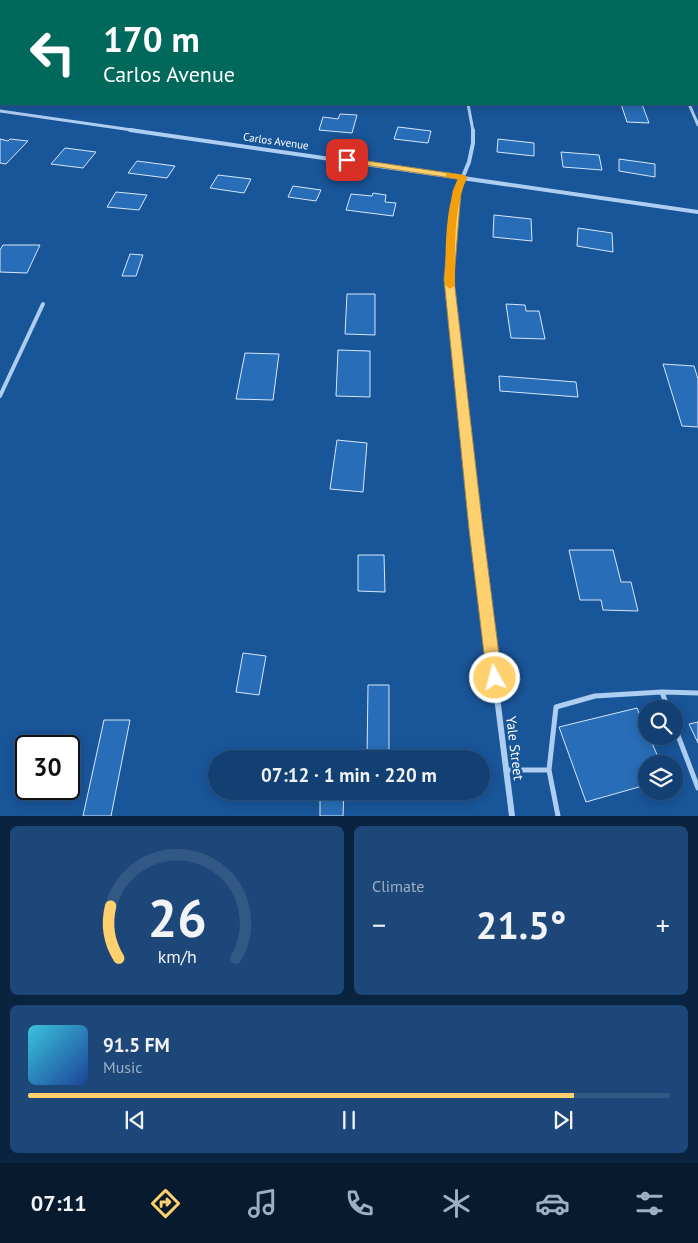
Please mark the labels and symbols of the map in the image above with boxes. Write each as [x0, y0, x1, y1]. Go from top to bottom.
street label: Carlos Avenue [242, 129, 310, 153]
pin [326, 139, 368, 181]
position arrow [468, 651, 520, 703]
street label: Yale Street [502, 715, 528, 781]
speed limit sign: 30 [15, 735, 80, 800]

